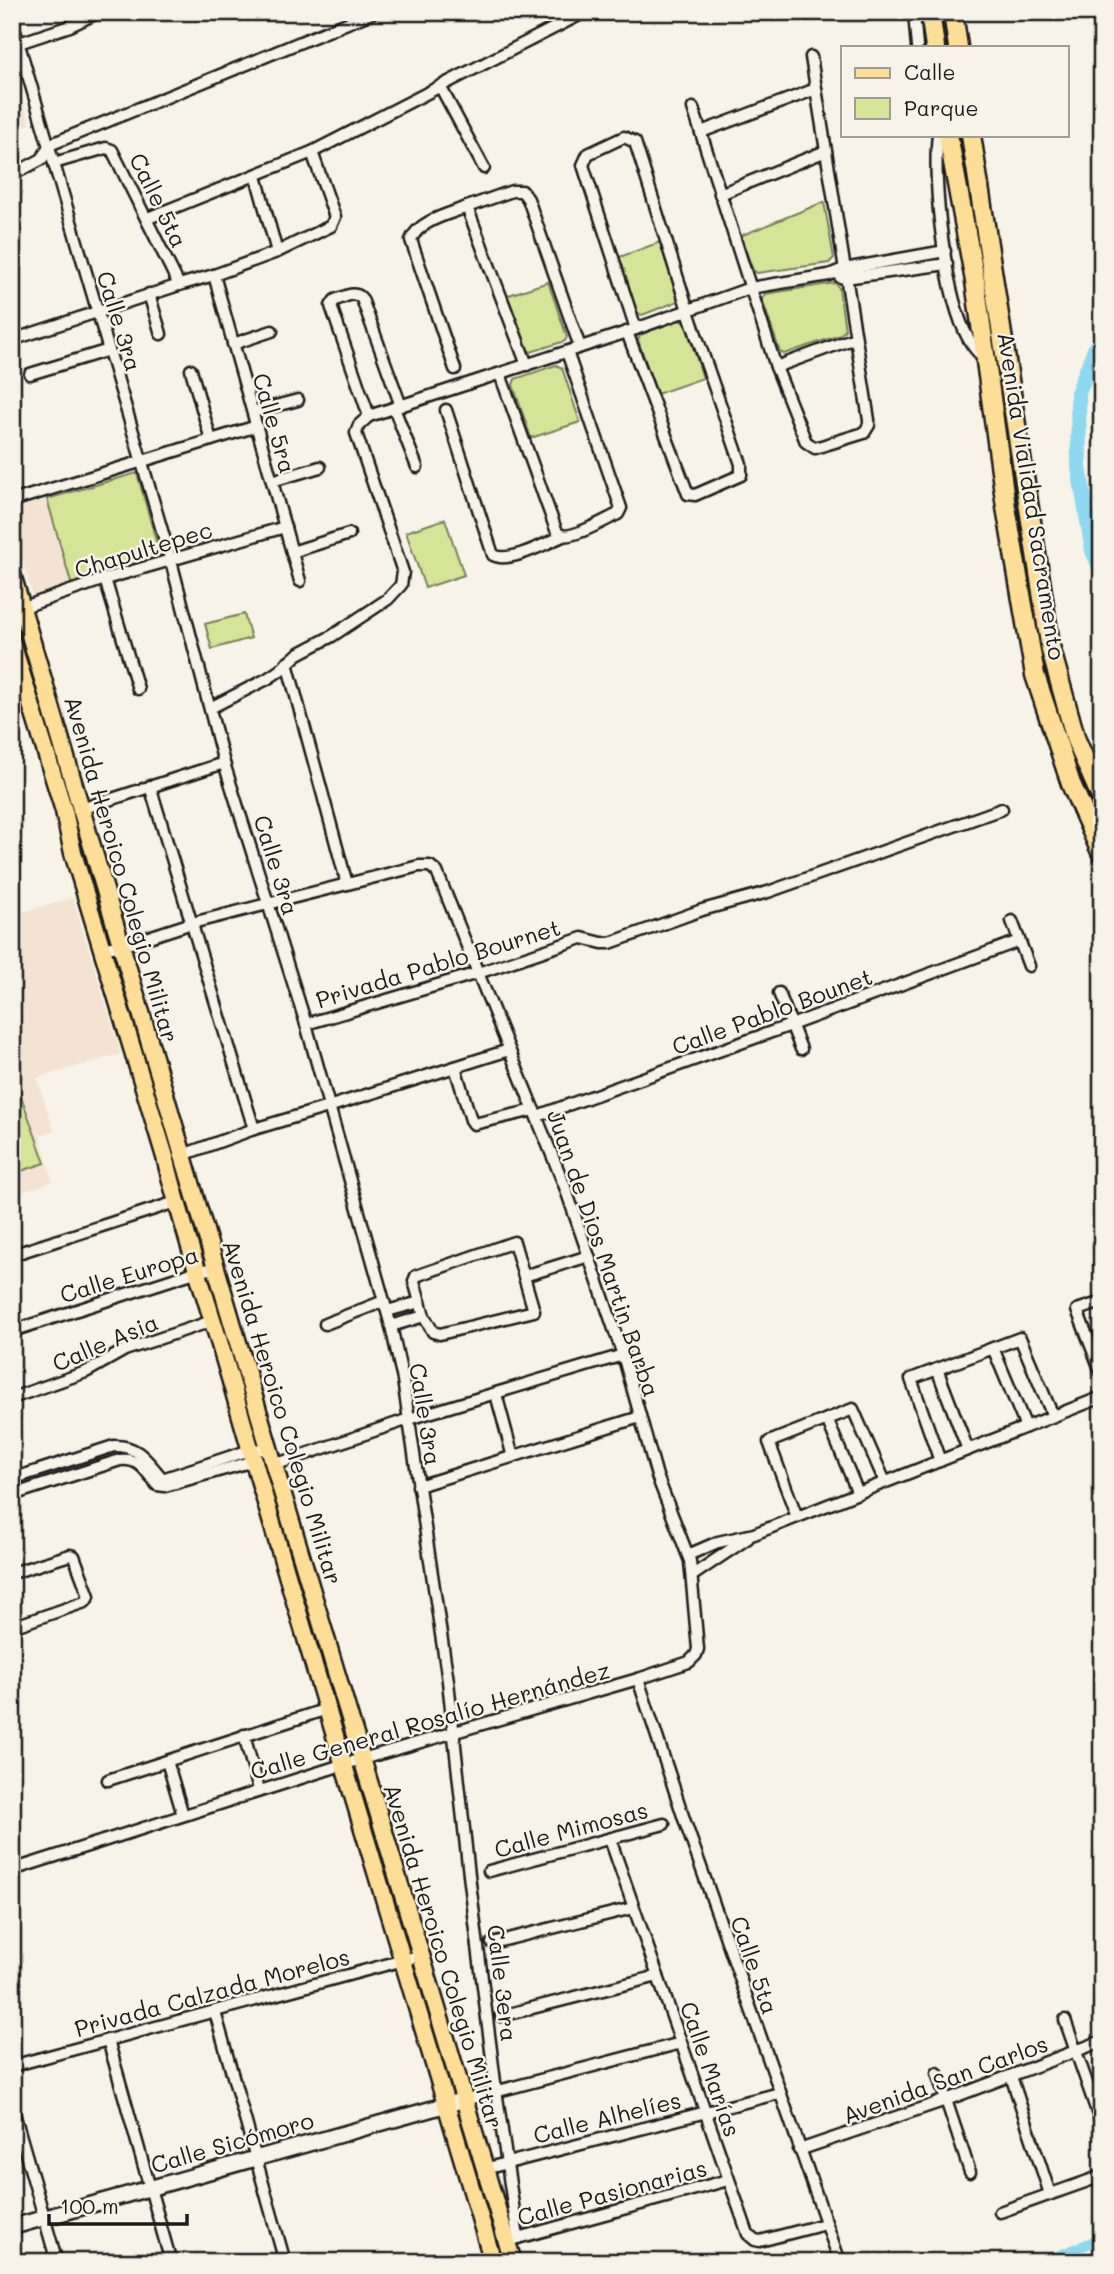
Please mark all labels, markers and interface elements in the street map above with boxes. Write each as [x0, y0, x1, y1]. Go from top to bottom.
legend [841, 46, 1068, 136]
text: Calle [904, 58, 956, 85]
text: Parque [904, 94, 978, 121]
street label: Calle 5ta [123, 148, 195, 252]
street label: Calle 3ra [91, 267, 149, 375]
street label: Avenida Vialidad Sacramento [991, 330, 1073, 662]
street label: Calle 5ra [246, 369, 304, 477]
street label: Chapultepec [70, 514, 216, 584]
street label: Avenida Heroico Colegio Militar [58, 692, 186, 1046]
street label: Calle 3ra [248, 811, 306, 919]
street label: Privada Pablo Bournet [312, 911, 564, 1015]
street label: Calle Pablo Bounet [668, 961, 876, 1061]
street label: Juan de Dios Martin Barba [541, 1106, 667, 1400]
street label: Avenida Heroico Colegio Militar [216, 1236, 350, 1588]
street label: Calle Europa [56, 1239, 202, 1309]
street label: Calle Asia [47, 1306, 163, 1378]
street label: Calle 3ra [403, 1361, 449, 1467]
street label: Calle General Rosalío Hernández [247, 1654, 613, 1786]
street label: Avenida Heroico Colegio Militar [377, 1780, 511, 2132]
street label: Calle Mimosas [491, 1794, 651, 1864]
street label: Calle 5ta [724, 1912, 786, 2018]
street label: Calle 3era [481, 1923, 525, 2043]
street label: Privada Calzada Morelos [71, 1941, 353, 2043]
street label: Calle Marías [674, 1998, 748, 2140]
street label: Avenida San Carlos [838, 2028, 1052, 2130]
street label: Calle Alhelíes [530, 2084, 684, 2150]
street label: Calle Sicómoro [147, 2104, 317, 2180]
street label: Calle Pasionarias [514, 2152, 710, 2232]
scale bar [49, 2183, 187, 2227]
text: 100 m [60, 2192, 119, 2219]

